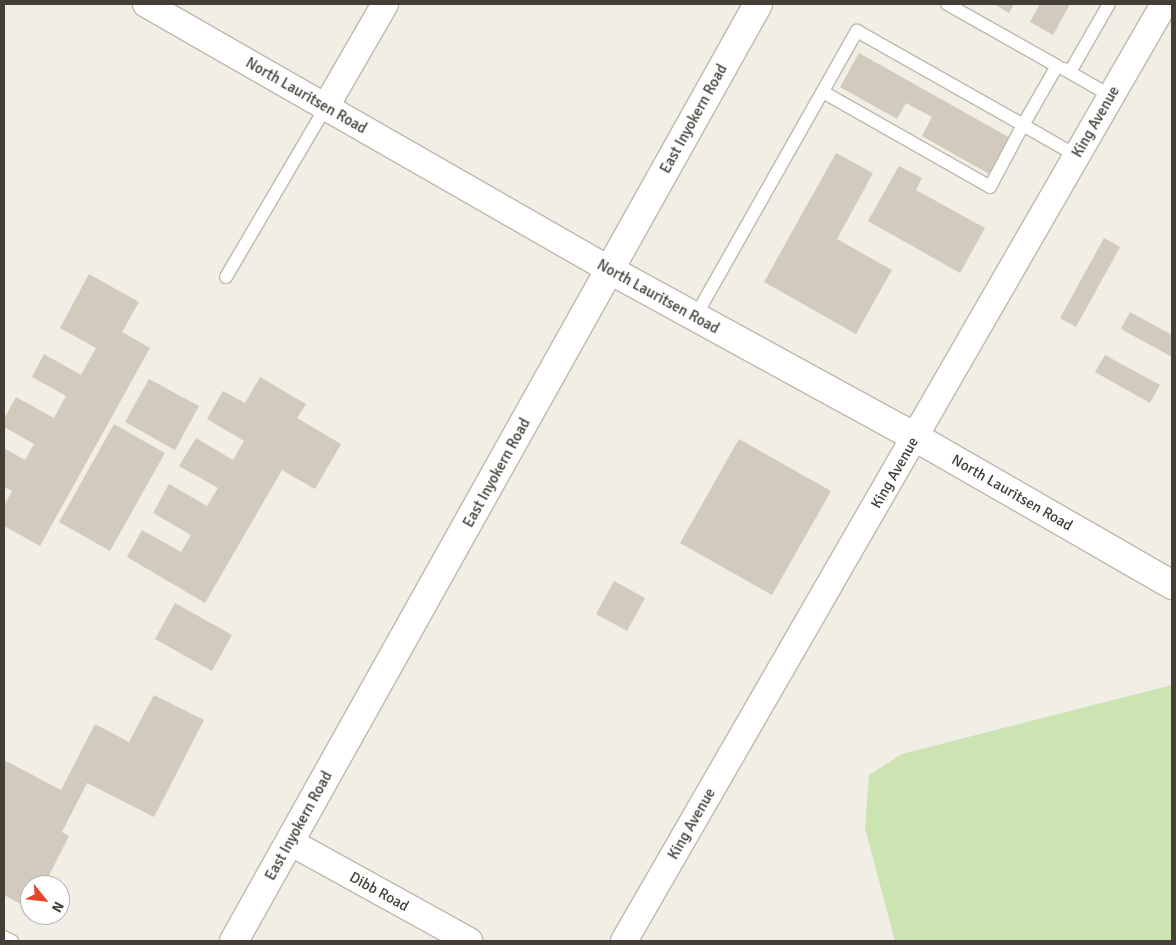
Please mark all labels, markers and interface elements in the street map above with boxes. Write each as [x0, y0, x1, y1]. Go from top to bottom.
street label: North Lauritsen Road [242, 54, 370, 138]
street label: East Inyokern Road [657, 61, 731, 177]
street label: King Avenue [1068, 83, 1124, 161]
street label: North Lauritsen Road [594, 256, 722, 338]
street label: East Inyokern Road [460, 415, 534, 531]
street label: King Avenue [867, 434, 923, 512]
street label: North Lauritsen Road [948, 451, 1076, 535]
street label: East Inyokern Road [262, 768, 336, 884]
street label: King Avenue [664, 785, 720, 863]
street label: Dibb Road [346, 868, 412, 916]
north arrow [20, 875, 70, 925]
text: N [48, 899, 67, 915]

